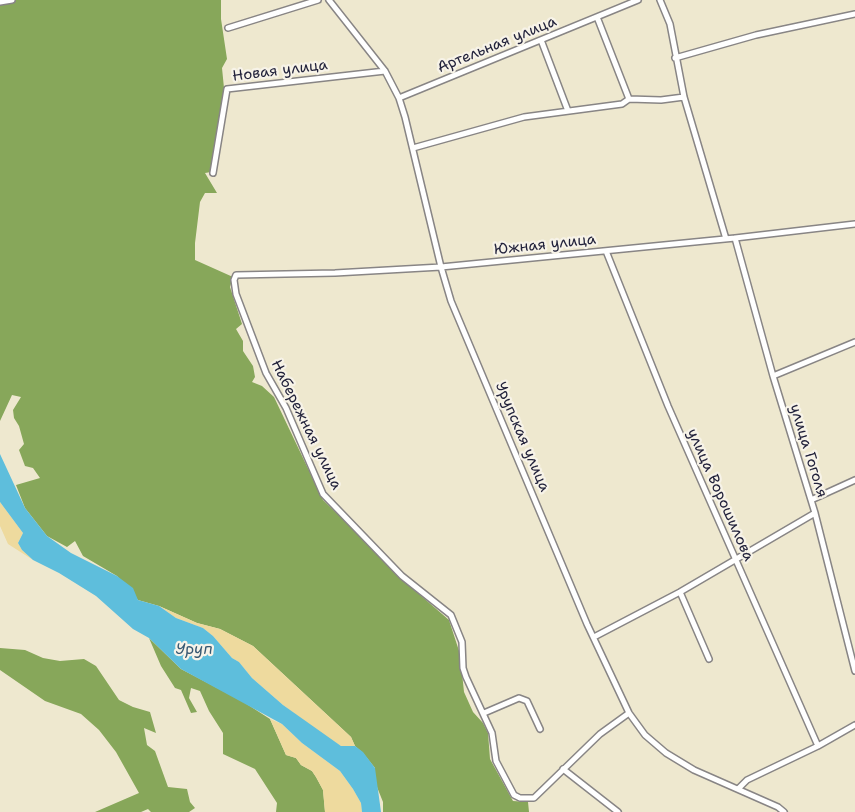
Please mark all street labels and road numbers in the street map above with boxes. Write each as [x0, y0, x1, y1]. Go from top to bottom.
street label: Артельная улица [435, 13, 559, 77]
street label: Новая улица [231, 56, 329, 86]
street label: Южная улица [493, 231, 597, 259]
street label: Набережная улица [267, 357, 345, 493]
street label: Урупская улица [491, 379, 553, 495]
street label: улица Гоголя [785, 402, 831, 500]
street label: улица Ворошилова [683, 426, 757, 564]

